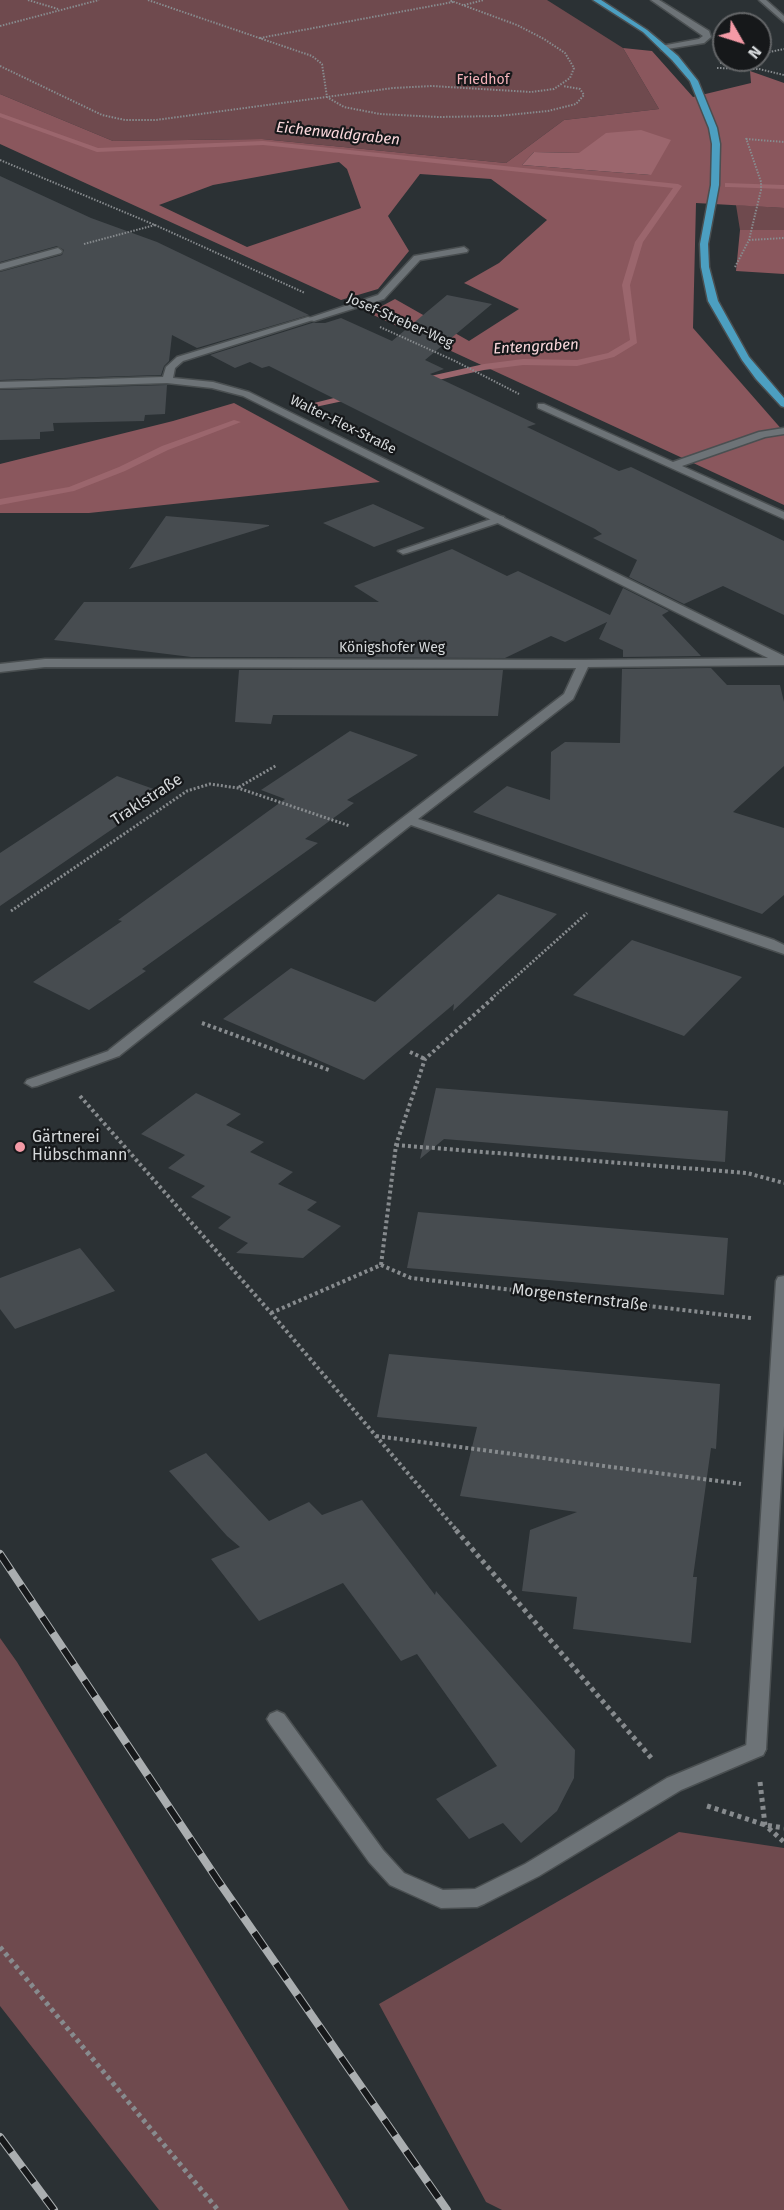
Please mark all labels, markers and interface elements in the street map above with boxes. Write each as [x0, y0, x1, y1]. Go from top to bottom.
north arrow [712, 12, 772, 72]
text: N [744, 42, 766, 62]
park label: Friedhof [457, 72, 509, 88]
water label: Eichenwaldgraben [275, 119, 401, 149]
street label: Josef-Streber-Weg [344, 290, 456, 352]
water label: Entengraben [493, 336, 579, 358]
street label: Walter-Flex-Straße [287, 392, 399, 458]
street label: Königshofer Weg [339, 640, 445, 656]
street label: Traklstraße [108, 770, 186, 830]
place label: Gärtnerei Hübschmann [32, 1128, 127, 1166]
marker: Gärtnerei Hübschmann [13, 1140, 27, 1154]
street label: Morgensternstraße [511, 1280, 649, 1316]

